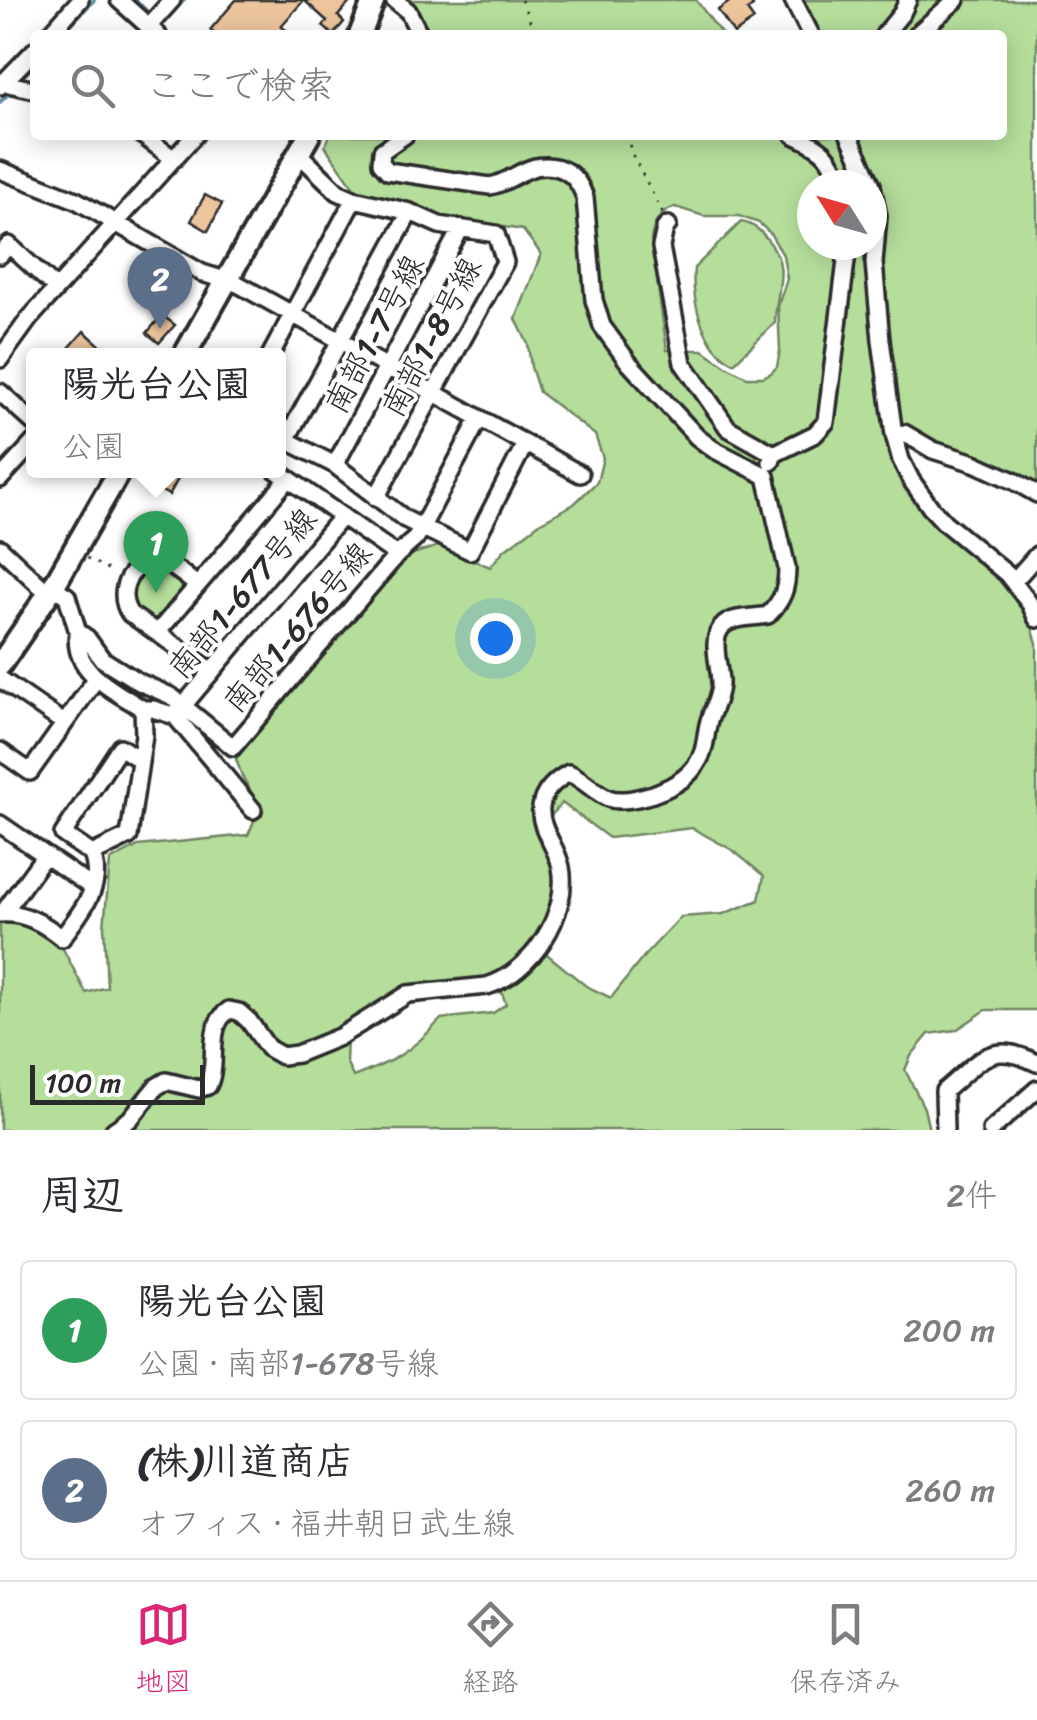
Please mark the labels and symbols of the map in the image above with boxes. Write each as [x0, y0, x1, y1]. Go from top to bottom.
north arrow [797, 170, 887, 260]
street label: 南部1-7号線 [308, 244, 441, 425]
pin: 2 [128, 246, 192, 329]
street label: 南部1-8号線 [365, 246, 498, 428]
street label: 南部1-677号線 [153, 494, 332, 693]
pin: 1 [124, 510, 188, 593]
street label: 南部1-676号線 [208, 528, 387, 727]
your location [470, 613, 521, 664]
scale bar [30, 1060, 205, 1104]

